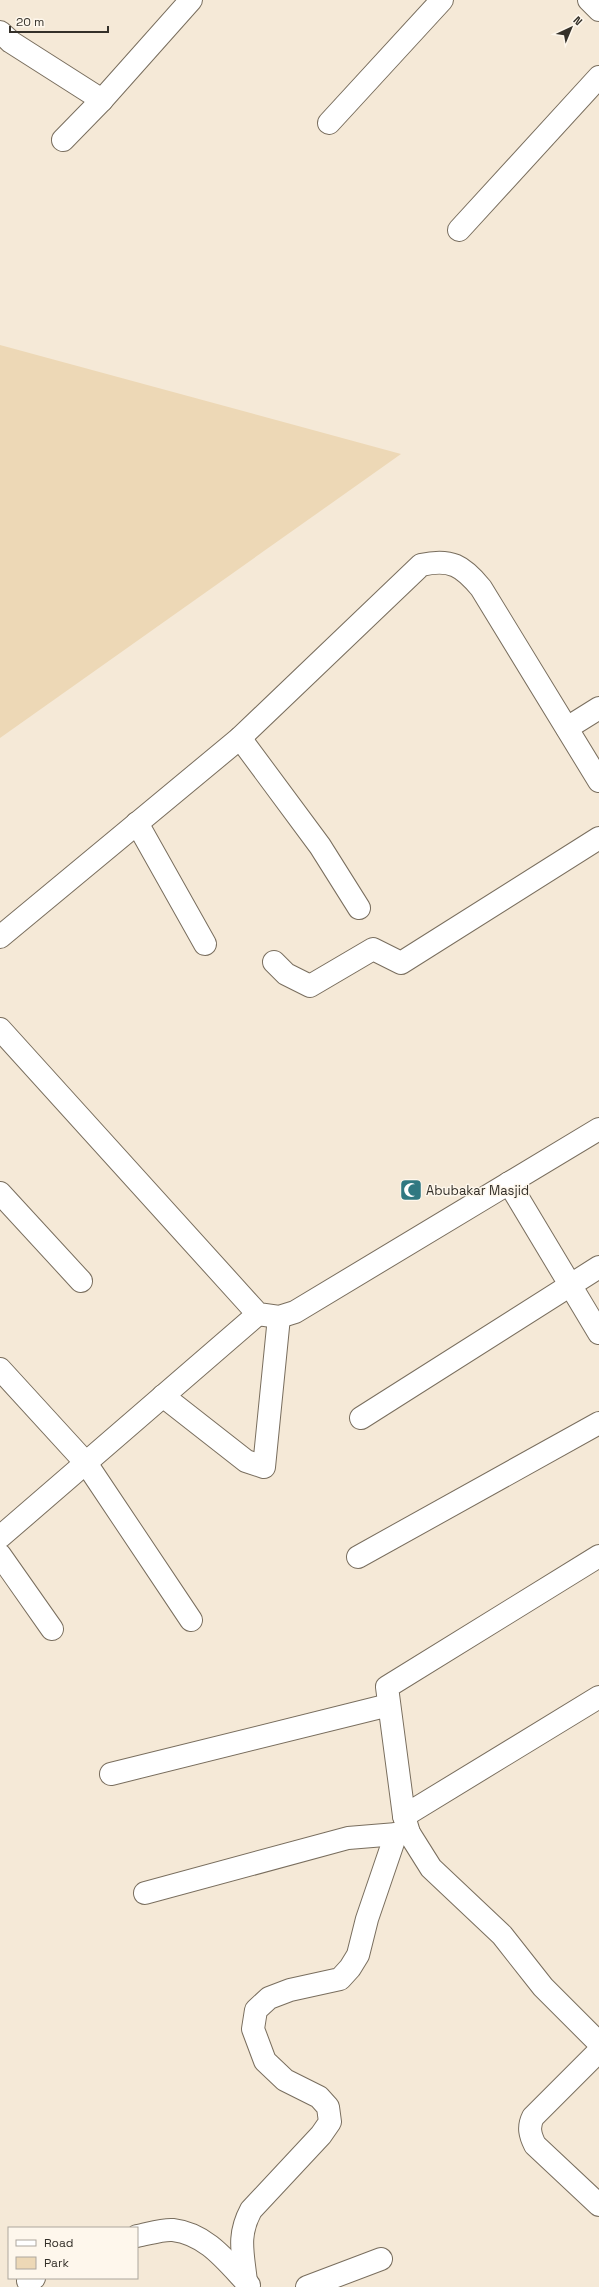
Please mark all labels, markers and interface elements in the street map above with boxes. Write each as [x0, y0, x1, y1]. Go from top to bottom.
scale bar [10, 8, 108, 34]
north arrow [551, 8, 591, 48]
text: N [570, 13, 585, 28]
text: 20 m [16, 14, 44, 30]
mosque icon: Abubakar Masjid [398, 1177, 424, 1203]
place label: Abubakar Masjid [426, 1182, 529, 1199]
legend [8, 2227, 138, 2279]
text: Road [44, 2235, 73, 2251]
text: Park [44, 2255, 69, 2271]

